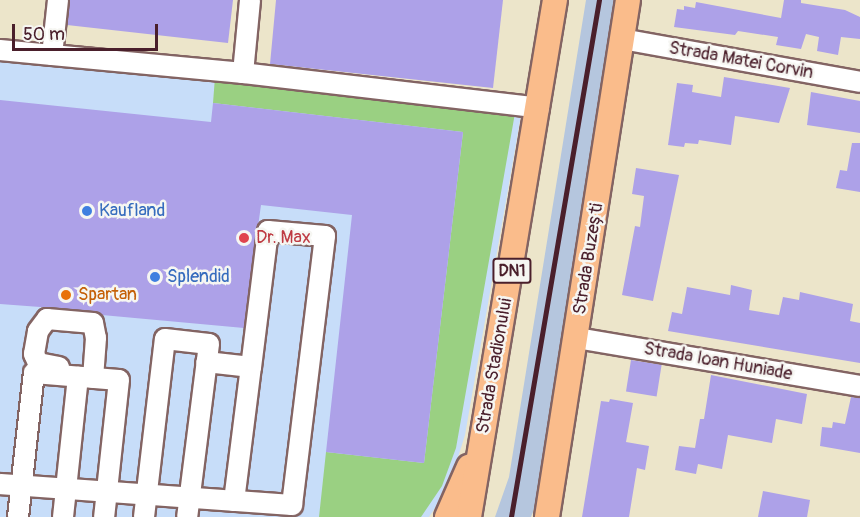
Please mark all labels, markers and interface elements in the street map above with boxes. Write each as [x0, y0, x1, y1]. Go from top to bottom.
scale bar [15, 12, 160, 50]
text: 50 m [23, 23, 65, 46]
street label: Strada Matei Corvin [667, 38, 815, 84]
place label: Kaufland [99, 200, 165, 222]
street label: Strada Buzești [570, 202, 608, 316]
marker: Kaufland [80, 204, 94, 218]
place label: Dr. Max [256, 227, 311, 249]
marker: Dr. Max [237, 231, 251, 245]
road number: DN1 [491, 258, 533, 284]
place label: Splendid [167, 266, 230, 288]
marker: Splendid [148, 270, 162, 284]
place label: Spartan [78, 284, 137, 306]
marker: Spartan [59, 288, 73, 302]
street label: Strada Stadionului [472, 297, 518, 435]
street label: Strada Ioan Huniade [642, 338, 794, 386]

